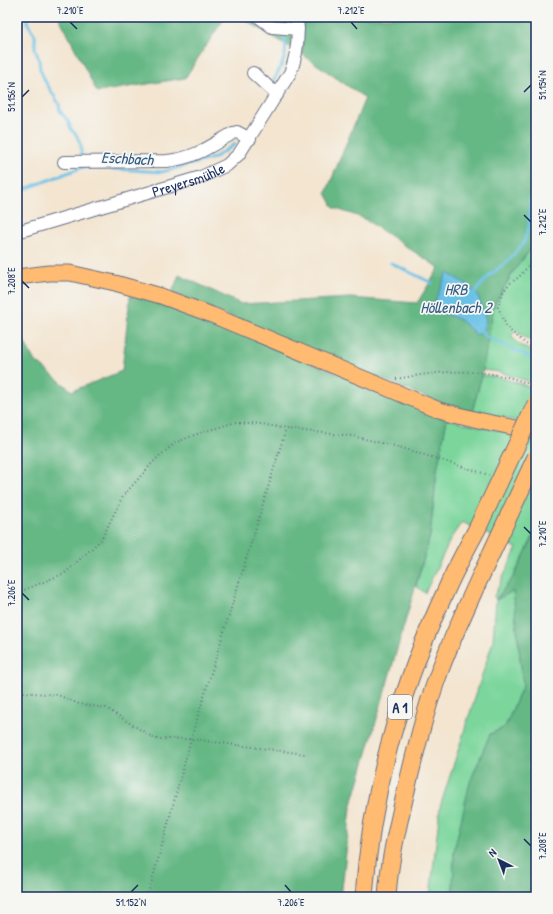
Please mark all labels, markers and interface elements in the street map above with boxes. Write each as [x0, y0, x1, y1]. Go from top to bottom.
text: 7.210°E [57, 4, 84, 17]
text: 7.212°E [338, 4, 365, 17]
text: 51.154°N [536, 70, 549, 100]
text: 51.156°N [5, 82, 18, 112]
water label: Eschbach [100, 146, 155, 170]
street label: Preyersmühle [149, 157, 228, 202]
text: 7.212°E [536, 208, 549, 235]
text: 7.208°E [5, 267, 18, 295]
water label: HRB Höllenbach 2 [420, 278, 493, 318]
text: 7.210°E [536, 520, 549, 547]
text: 7.206°E [5, 579, 18, 606]
road number: A 1 [388, 695, 412, 719]
text: 7.208°E [536, 832, 549, 860]
north arrow [479, 840, 519, 880]
text: N [485, 845, 499, 860]
text: 51.152°N [116, 896, 146, 909]
text: 7.206°E [278, 896, 305, 909]

